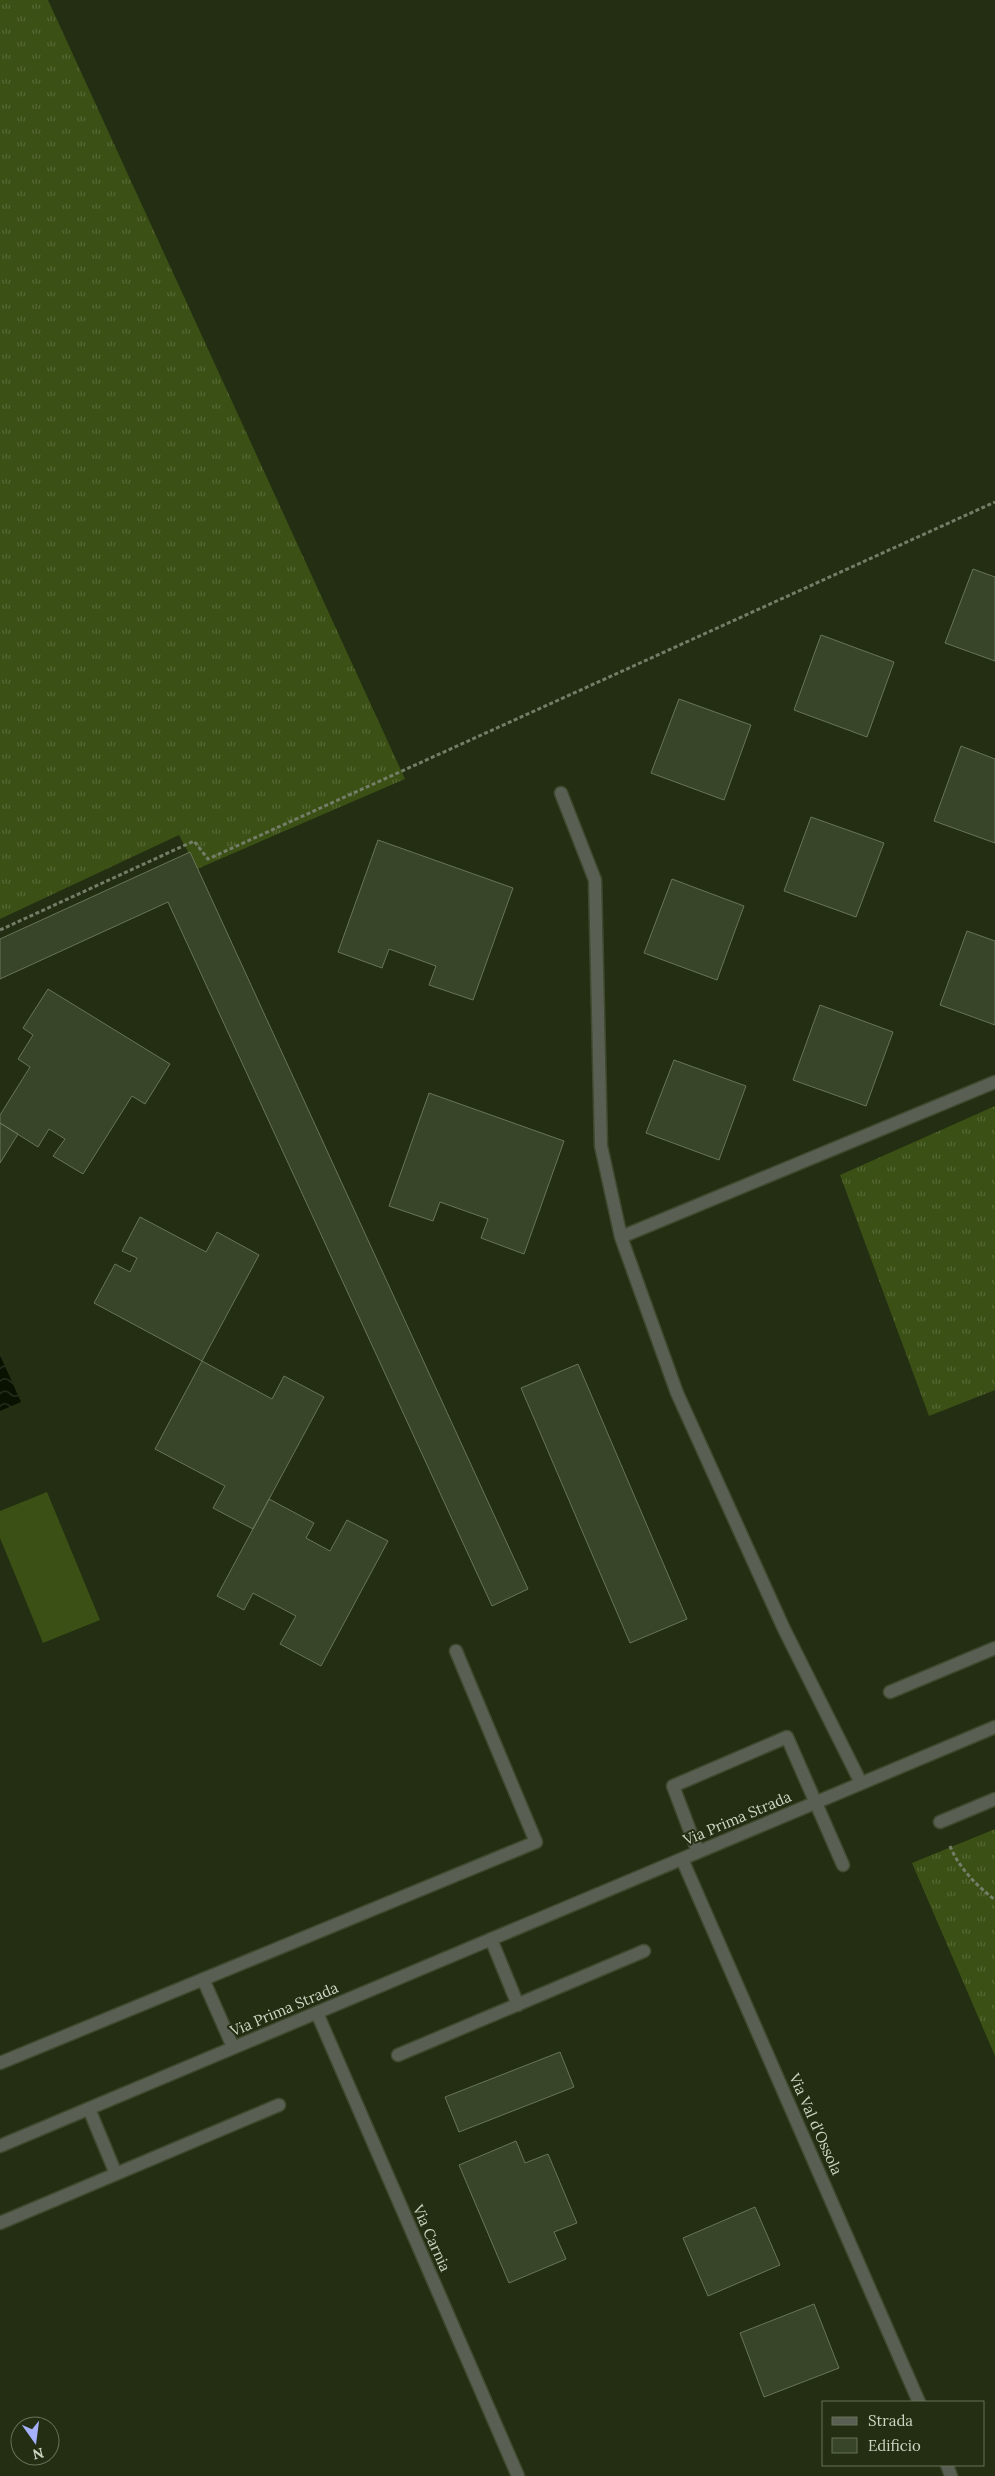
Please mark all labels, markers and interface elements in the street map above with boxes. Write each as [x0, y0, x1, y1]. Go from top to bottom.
street label: Via Prima Strada [679, 1787, 794, 1850]
street label: Via Prima Strada [226, 1978, 341, 2041]
street label: Via Val d'Ossola [785, 2069, 847, 2178]
street label: Via Carnia [408, 2201, 455, 2275]
legend [822, 2401, 985, 2466]
text: Strada [868, 2411, 913, 2430]
north arrow [10, 2416, 60, 2466]
text: Edificio [868, 2436, 921, 2455]
text: N [31, 2444, 46, 2464]

